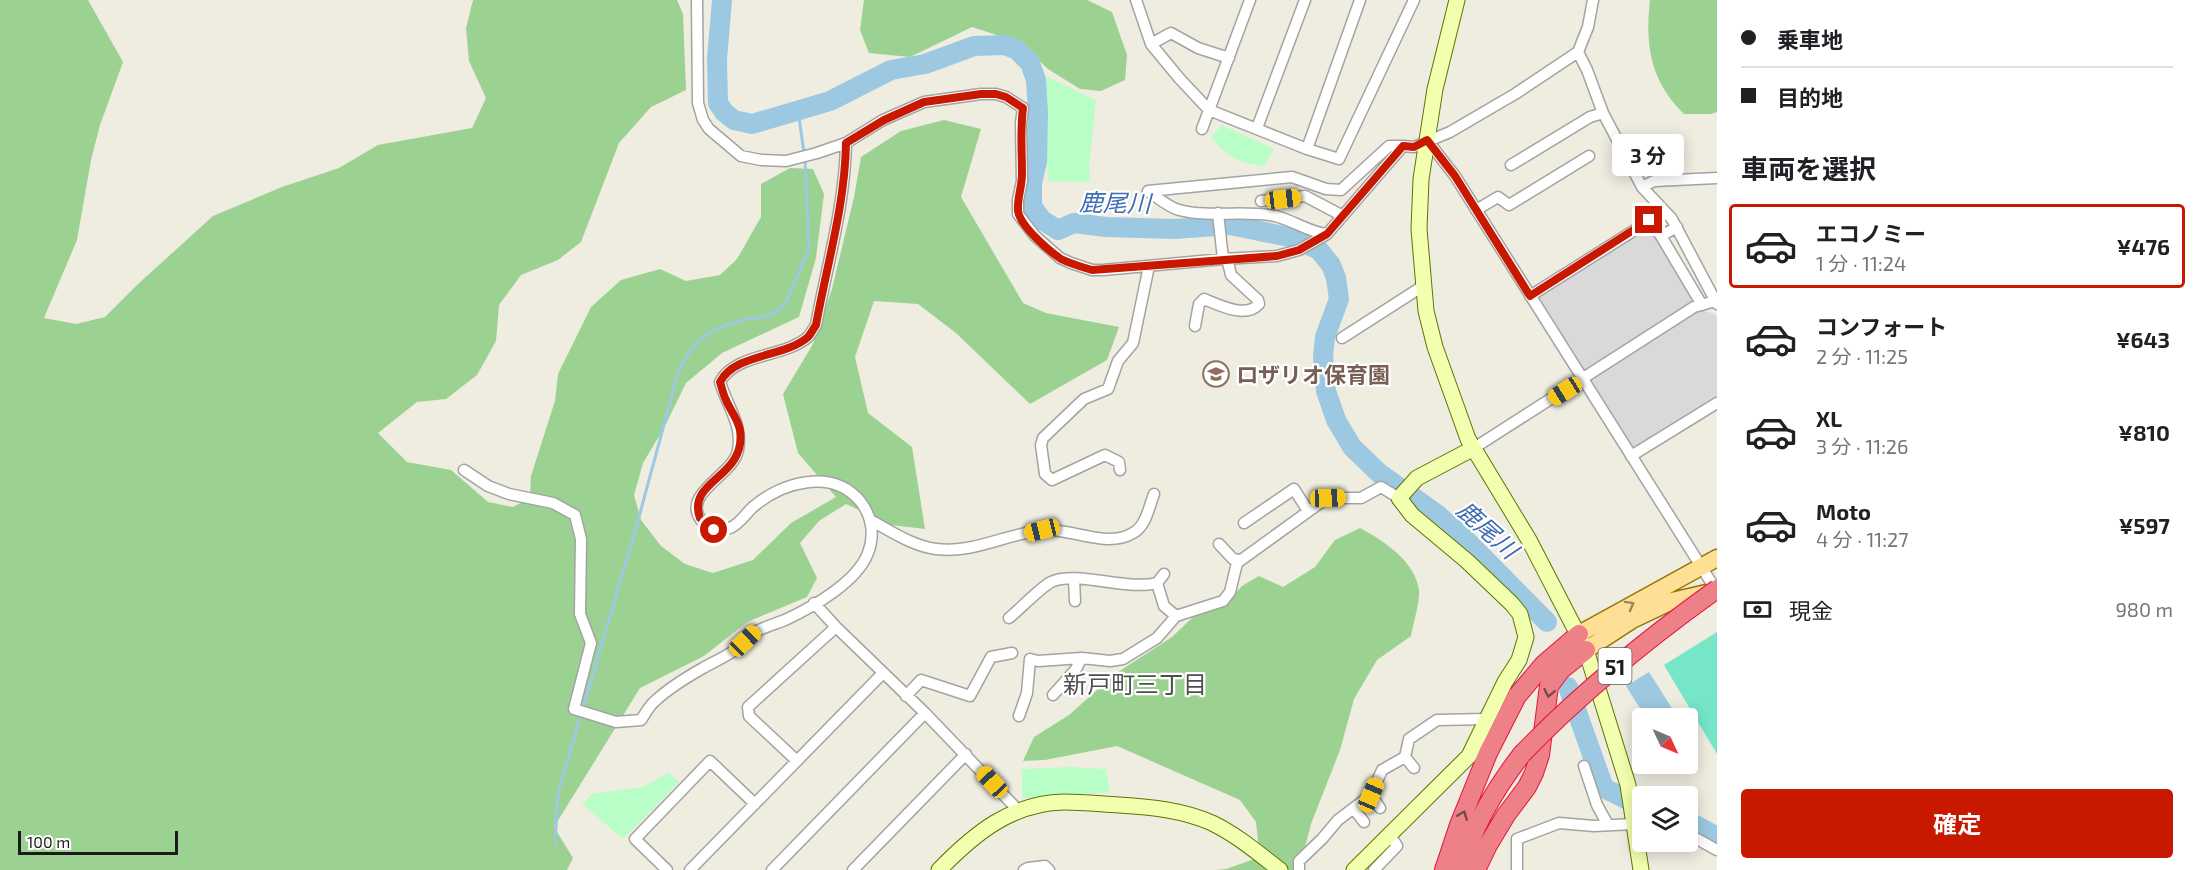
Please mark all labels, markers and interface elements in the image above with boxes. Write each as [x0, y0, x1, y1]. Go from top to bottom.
text: 乗車地 [1777, 26, 1843, 52]
text: 目的地 [1777, 84, 1843, 110]
callout: 3 分 [1613, 133, 1685, 175]
text: 3 分 [1630, 143, 1666, 167]
text: 車両を選択 [1741, 152, 1876, 184]
water label: 鹿尾川 [1079, 187, 1154, 217]
car [1264, 188, 1302, 210]
route end [1635, 206, 1662, 233]
icon: car [1744, 219, 1798, 273]
text: エコノミー [1816, 220, 1926, 246]
text: ¥476 [2117, 233, 2170, 259]
text: 1 分 · 11:24 [1816, 251, 1906, 275]
icon: car [1744, 312, 1798, 366]
text: コンフォート [1816, 313, 1947, 339]
text: ¥643 [2116, 326, 2170, 352]
text: 2 分 · 11:25 [1816, 344, 1908, 368]
school or university icon: ロザリオ保育園 [1201, 359, 1231, 389]
place label: ロザリオ保育園 [1236, 361, 1390, 387]
car [1545, 374, 1585, 408]
icon: car [1744, 405, 1798, 459]
text: XL [1816, 405, 1842, 431]
text: ¥810 [2118, 419, 2170, 445]
text: 3 分 · 11:26 [1816, 434, 1909, 458]
car [1310, 488, 1346, 508]
water label: 鹿尾川 [1452, 494, 1527, 566]
icon: car [1744, 498, 1798, 552]
text: Moto [1816, 498, 1871, 524]
text: ¥597 [2119, 512, 2170, 538]
route start [700, 516, 727, 543]
car [1022, 517, 1062, 543]
text: 4 分 · 11:27 [1816, 527, 1909, 551]
icon: cash [1741, 593, 1774, 626]
text: 現金 [1789, 597, 1833, 623]
text: 980 m [2115, 597, 2173, 621]
one-way arrow [1624, 601, 1634, 613]
car [726, 622, 764, 660]
road number: 51 [1598, 648, 1632, 684]
district label: 新戸町三丁目 [1063, 669, 1207, 698]
one-way arrow [1543, 688, 1556, 698]
north arrow [1632, 708, 1698, 774]
map controls [1632, 708, 1698, 852]
car [973, 763, 1011, 801]
car [1356, 775, 1386, 815]
button: layers [1632, 786, 1698, 852]
button: 確定 [1741, 789, 2173, 858]
one-way arrow [1456, 810, 1468, 821]
scale bar [18, 828, 178, 856]
text: 100 m [27, 832, 70, 851]

